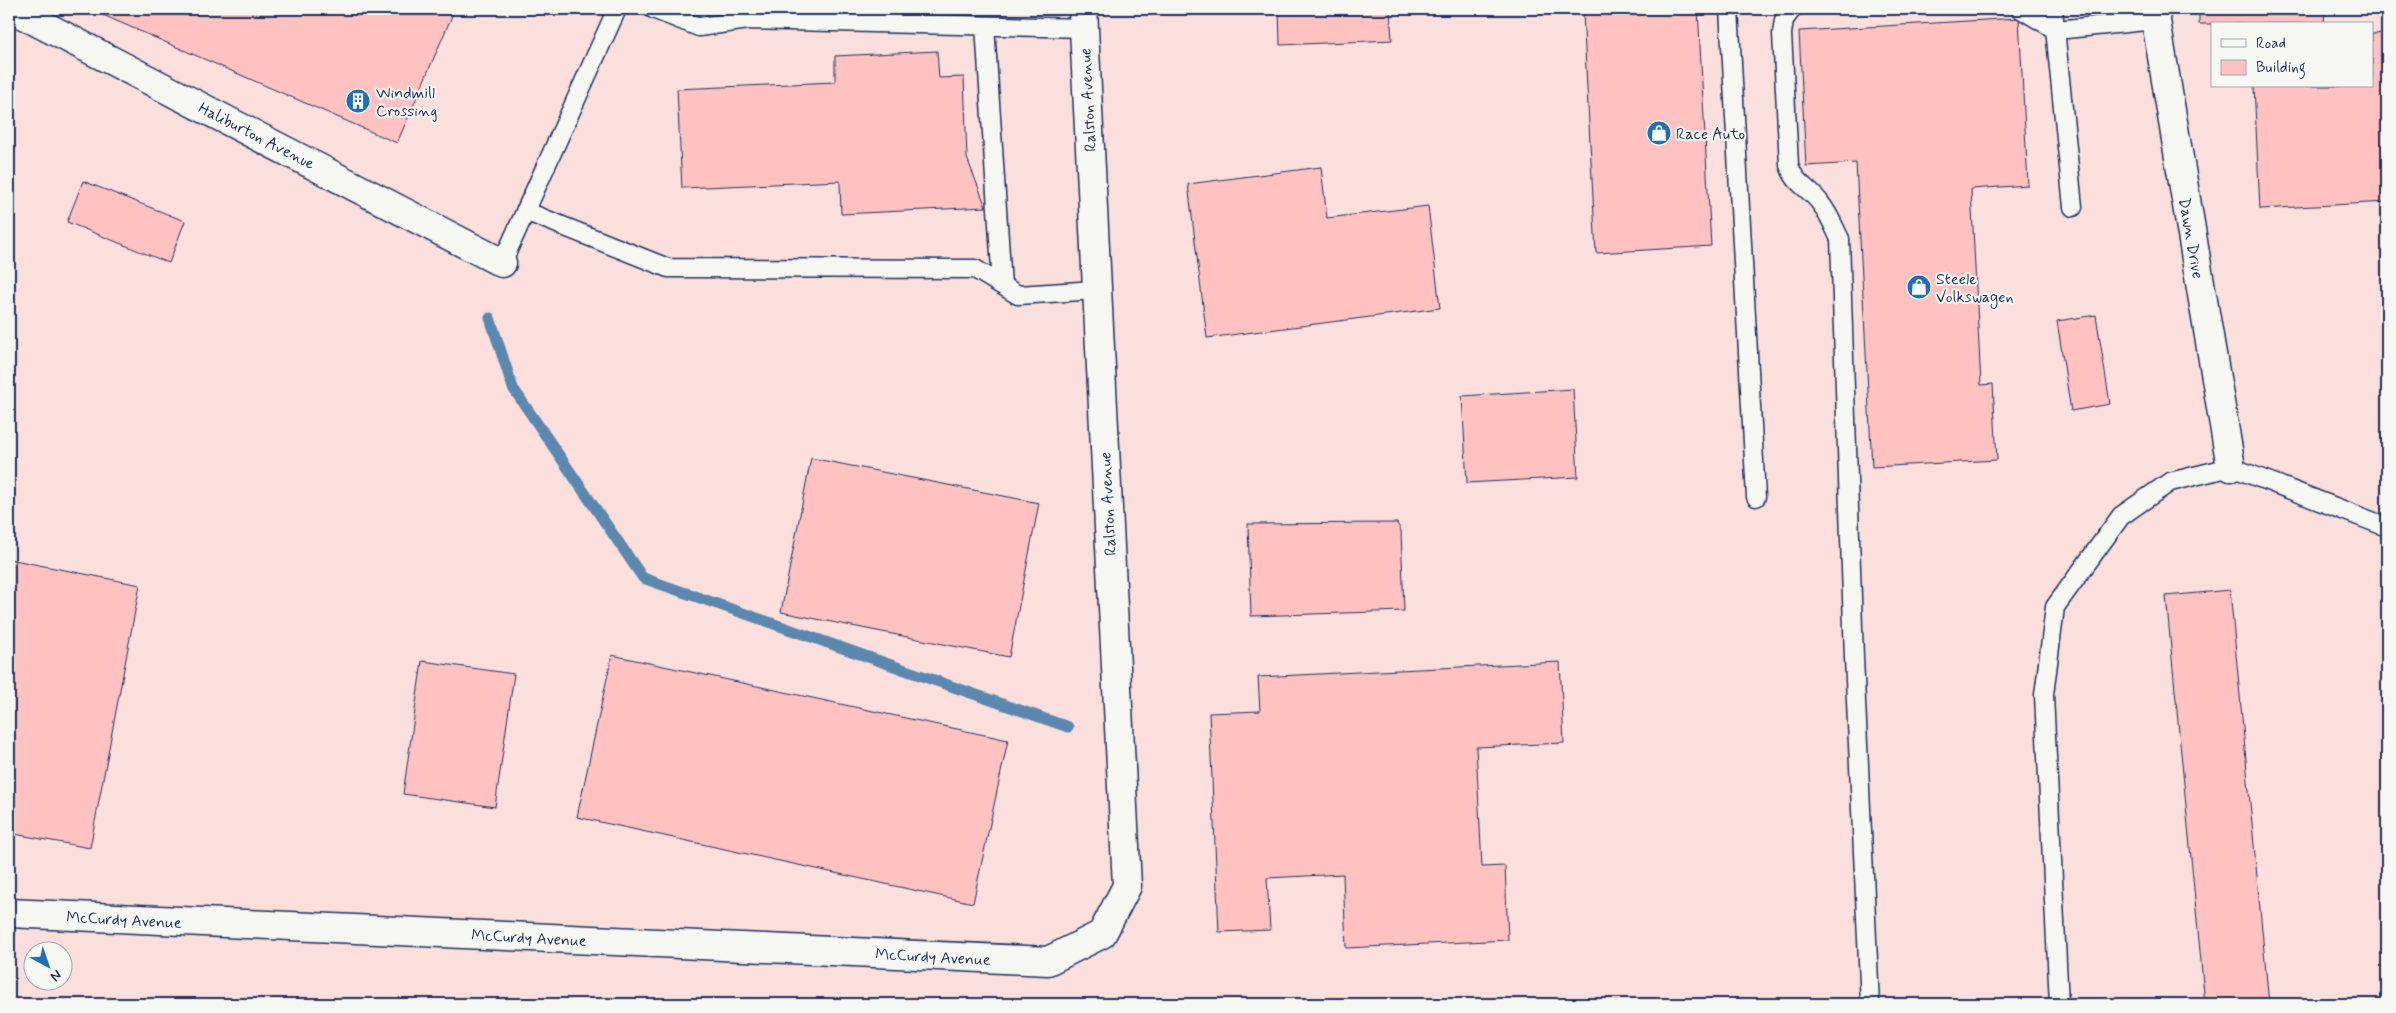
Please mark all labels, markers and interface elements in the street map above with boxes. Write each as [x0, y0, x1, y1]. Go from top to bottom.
legend [2211, 22, 2374, 88]
text: Road [2256, 34, 2286, 54]
street label: Ralston Avenue [1075, 47, 1102, 152]
text: Building [2256, 58, 2306, 79]
place label: Windmill Crossing [376, 83, 437, 122]
building icon: Windmill Crossing [345, 88, 371, 114]
street label: Haliburton Avenue [195, 98, 318, 175]
shop icon: Race Auto [1646, 120, 1672, 146]
place label: Race Auto [1676, 124, 1745, 145]
street label: Dawn Drive [2173, 196, 2208, 280]
place label: Steele Volkswagen [1936, 269, 2014, 309]
shop icon: Steele Volkswagen [1906, 274, 1932, 300]
street label: Ralston Avenue [1095, 451, 1122, 556]
street label: McCurdy Avenue [66, 907, 182, 934]
street label: McCurdy Avenue [471, 925, 587, 952]
north arrow [22, 940, 72, 990]
street label: McCurdy Avenue [875, 944, 991, 971]
text: N [46, 965, 65, 985]

